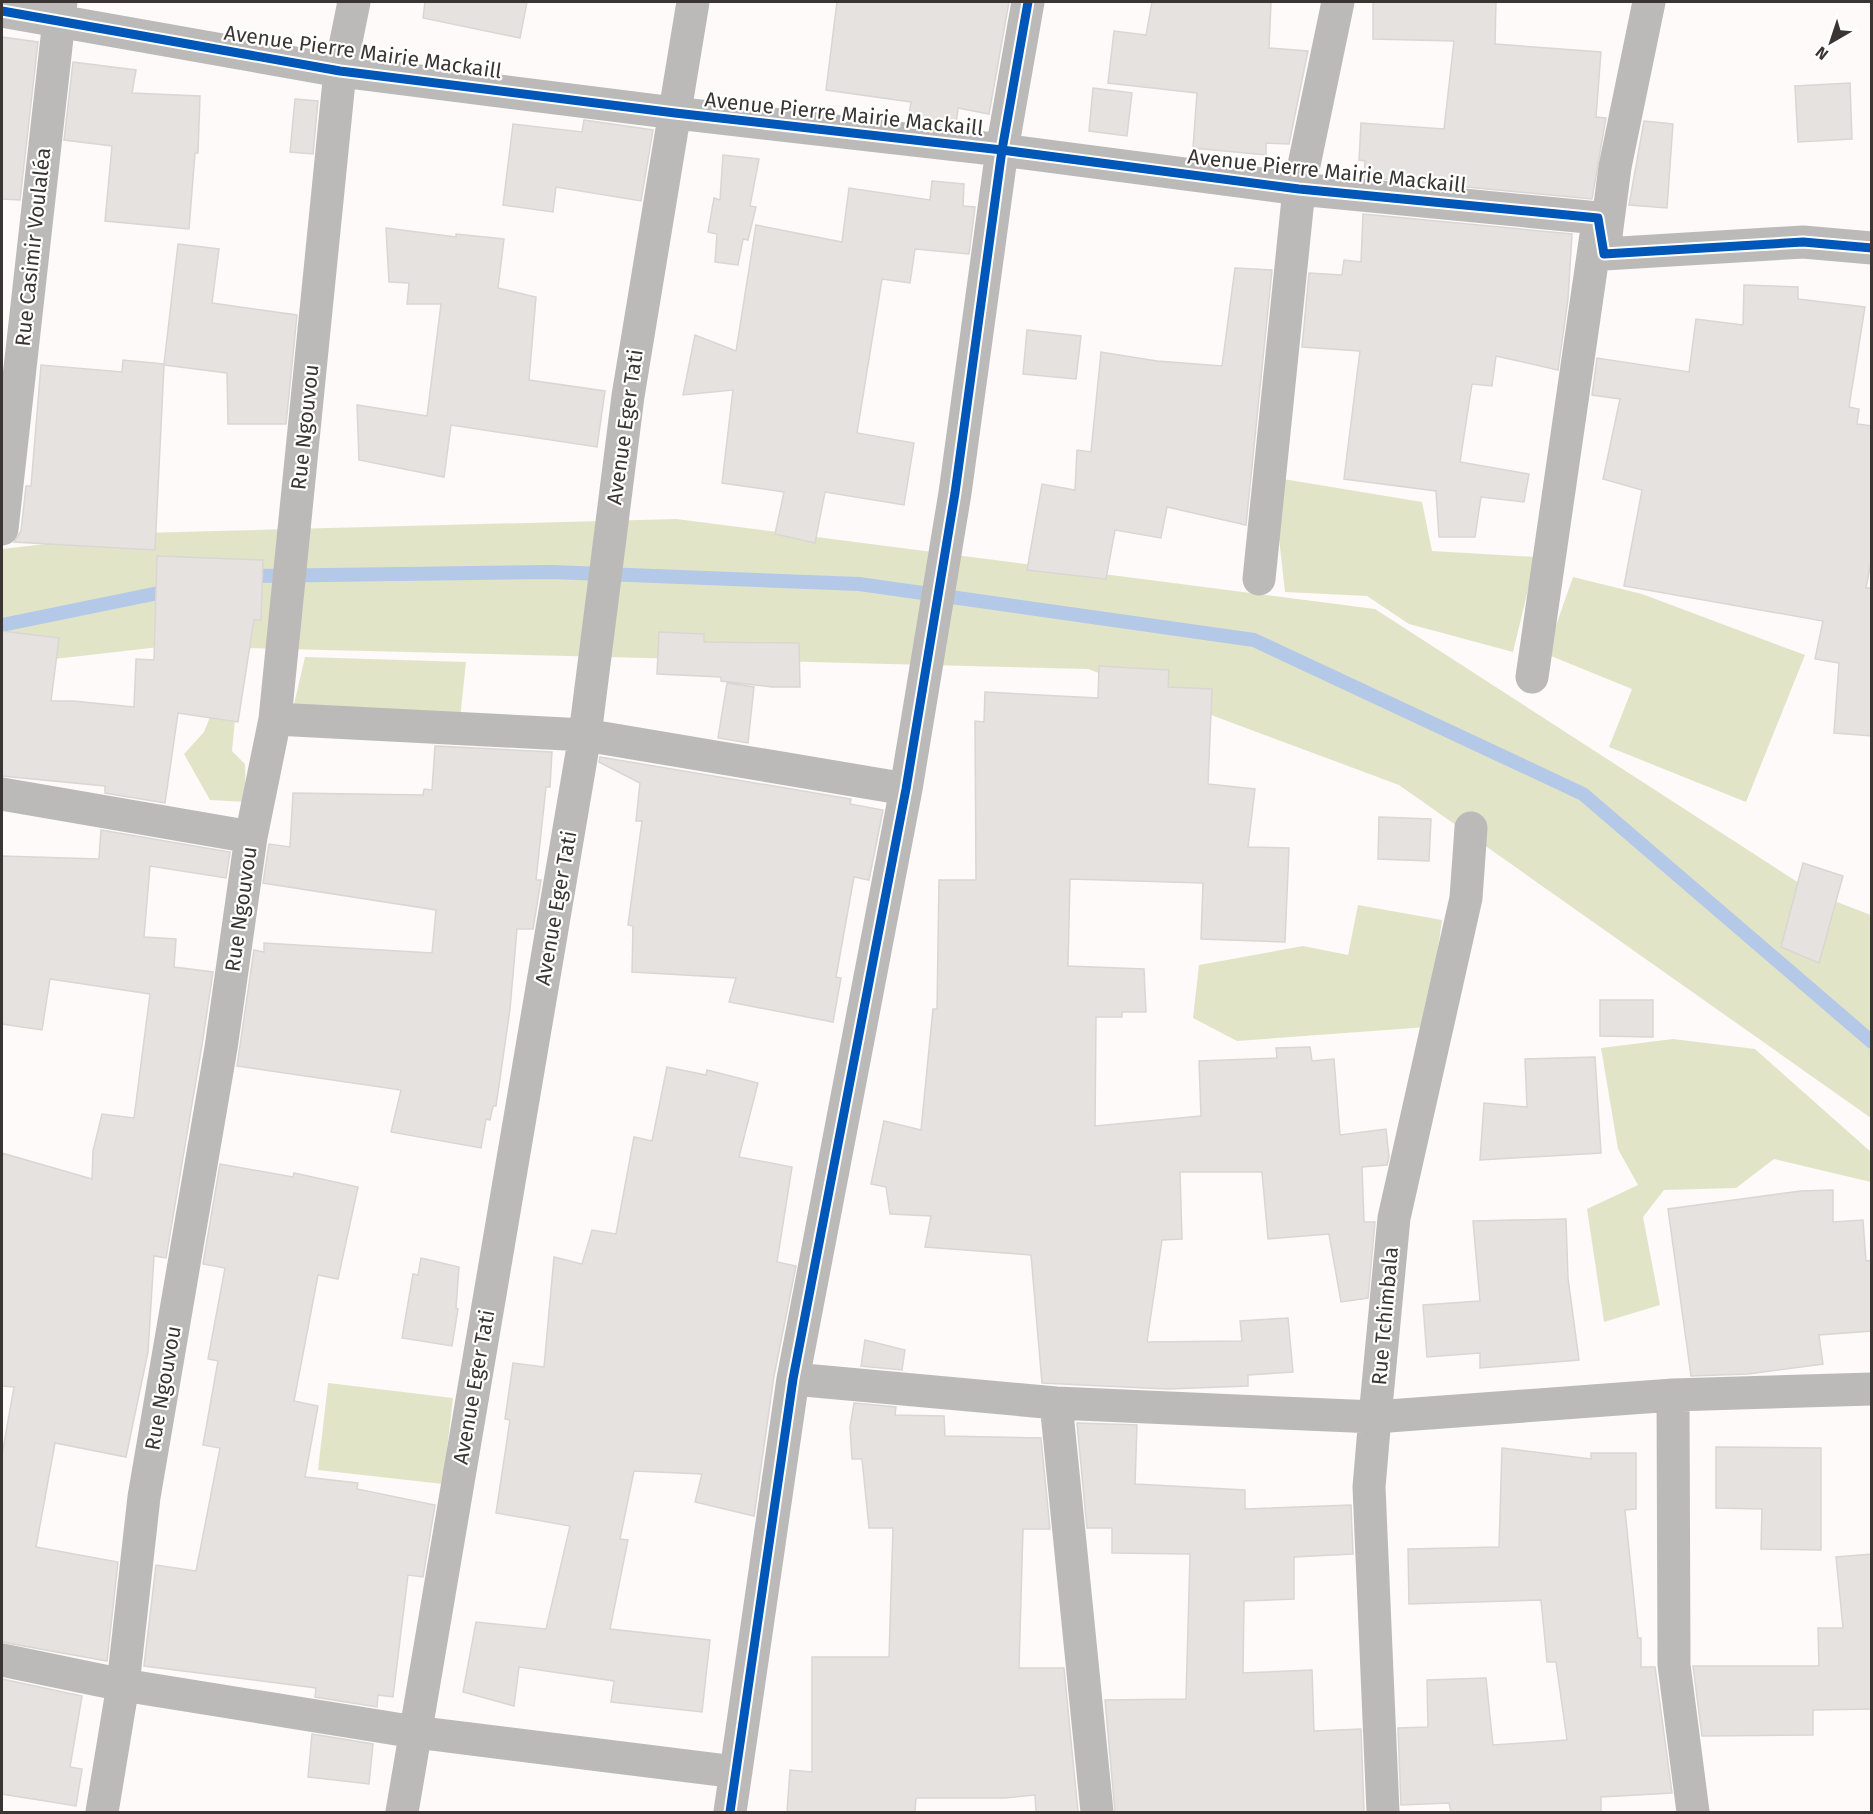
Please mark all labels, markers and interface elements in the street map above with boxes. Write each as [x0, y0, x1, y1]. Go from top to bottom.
north arrow [1801, 12, 1861, 72]
street label: Avenue Pierre Mairie Mackaill [223, 20, 503, 84]
text: N [1812, 43, 1832, 64]
street label: Avenue Pierre Mairie Mackaill [703, 86, 985, 142]
street label: Avenue Pierre Mairie Mackaill [1186, 143, 1468, 199]
street label: Rue Casimir Voulaléa [10, 146, 56, 348]
street label: Avenue Eger Tati [601, 348, 649, 506]
street label: Rue Ngouvou [285, 363, 325, 491]
street label: Avenue Eger Tati [530, 829, 582, 987]
street label: Rue Ngouvou [219, 845, 263, 973]
street label: Rue Tchimbala [1366, 1246, 1404, 1386]
street label: Avenue Eger Tati [448, 1308, 500, 1466]
street label: Rue Ngouvou [139, 1324, 187, 1452]

